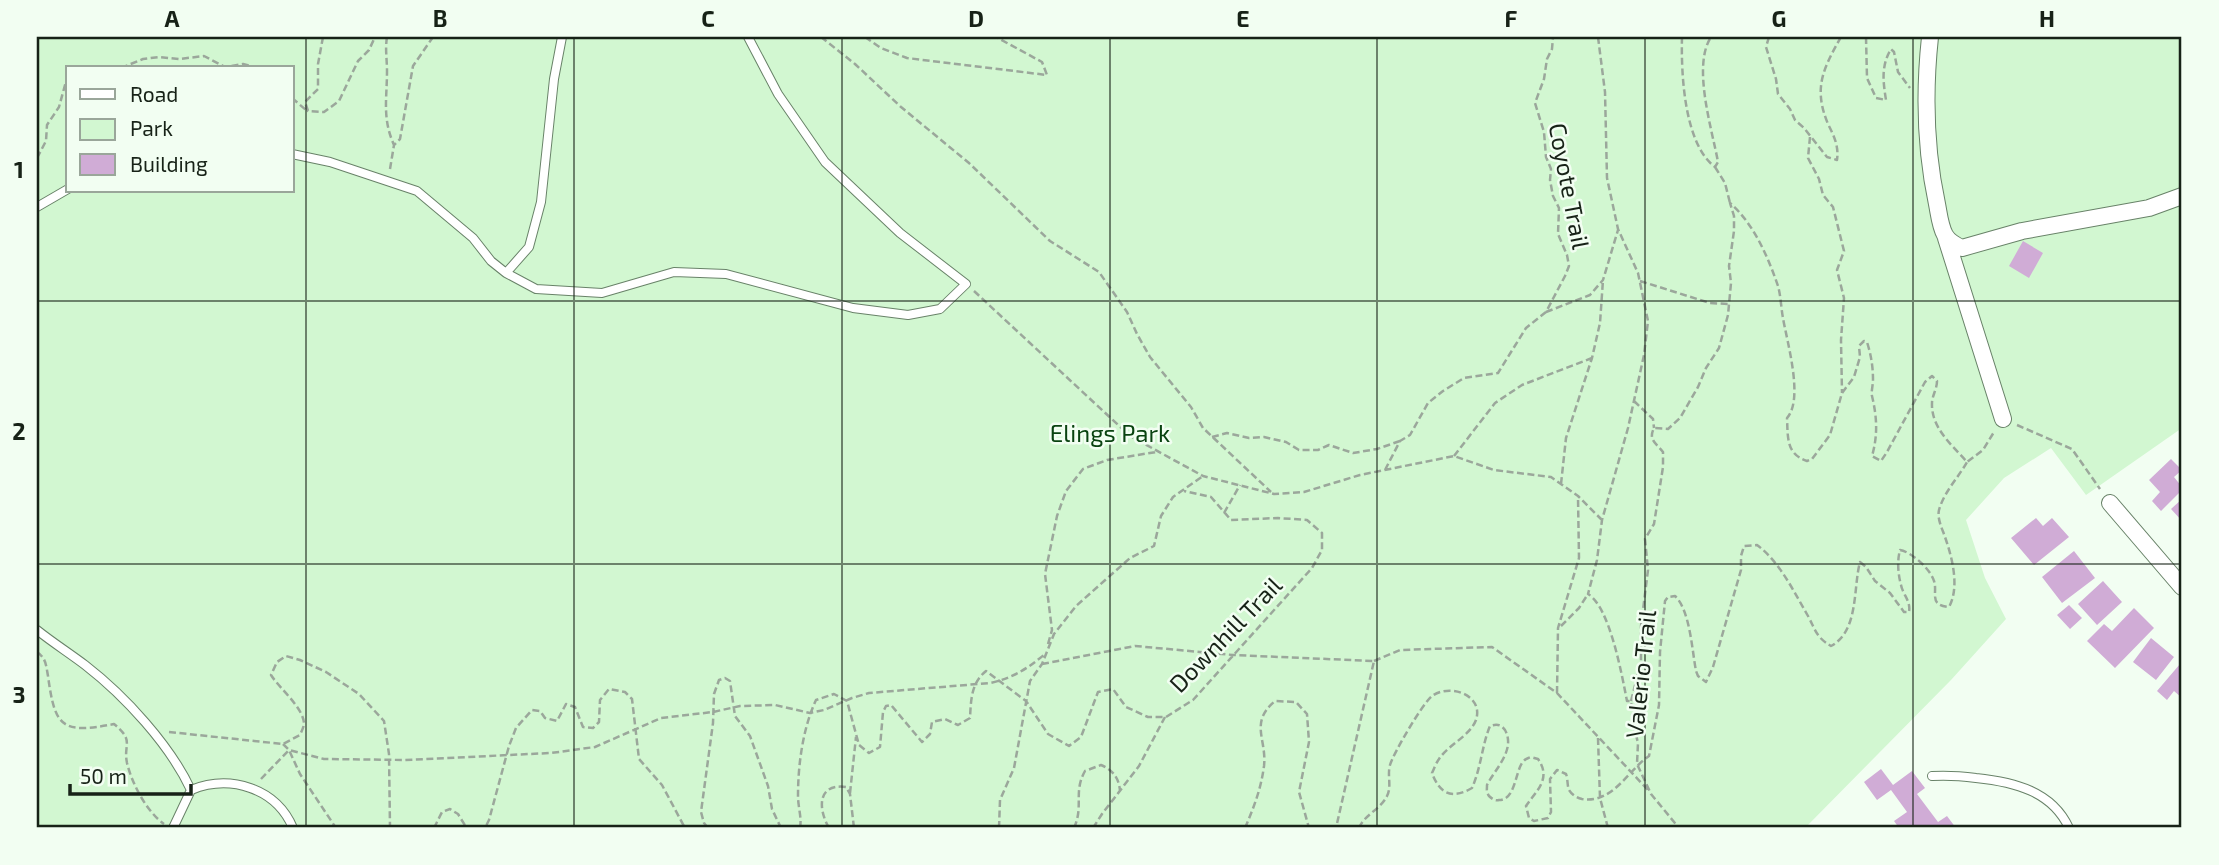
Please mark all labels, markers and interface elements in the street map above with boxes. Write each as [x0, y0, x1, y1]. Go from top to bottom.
text: A [164, 4, 180, 32]
text: B [433, 4, 447, 32]
text: C [701, 4, 715, 32]
text: D [968, 4, 984, 32]
text: E [1236, 4, 1250, 32]
text: F [1505, 4, 1518, 32]
text: G [1772, 4, 1786, 32]
text: H [2039, 4, 2055, 32]
legend [66, 66, 294, 192]
text: Road [130, 81, 178, 106]
text: Park [130, 115, 173, 140]
street label: Coyote Trail [1544, 121, 1596, 251]
text: Building [130, 151, 208, 176]
text: 1 [14, 155, 24, 183]
text: 2 [12, 417, 26, 445]
park label: Elings Park [1050, 418, 1170, 447]
street label: Downhill Trail [1163, 570, 1287, 698]
street label: Valerio Trail [1619, 608, 1661, 740]
text: 3 [12, 680, 26, 708]
scale bar [70, 753, 191, 797]
text: 50 m [80, 763, 127, 788]

